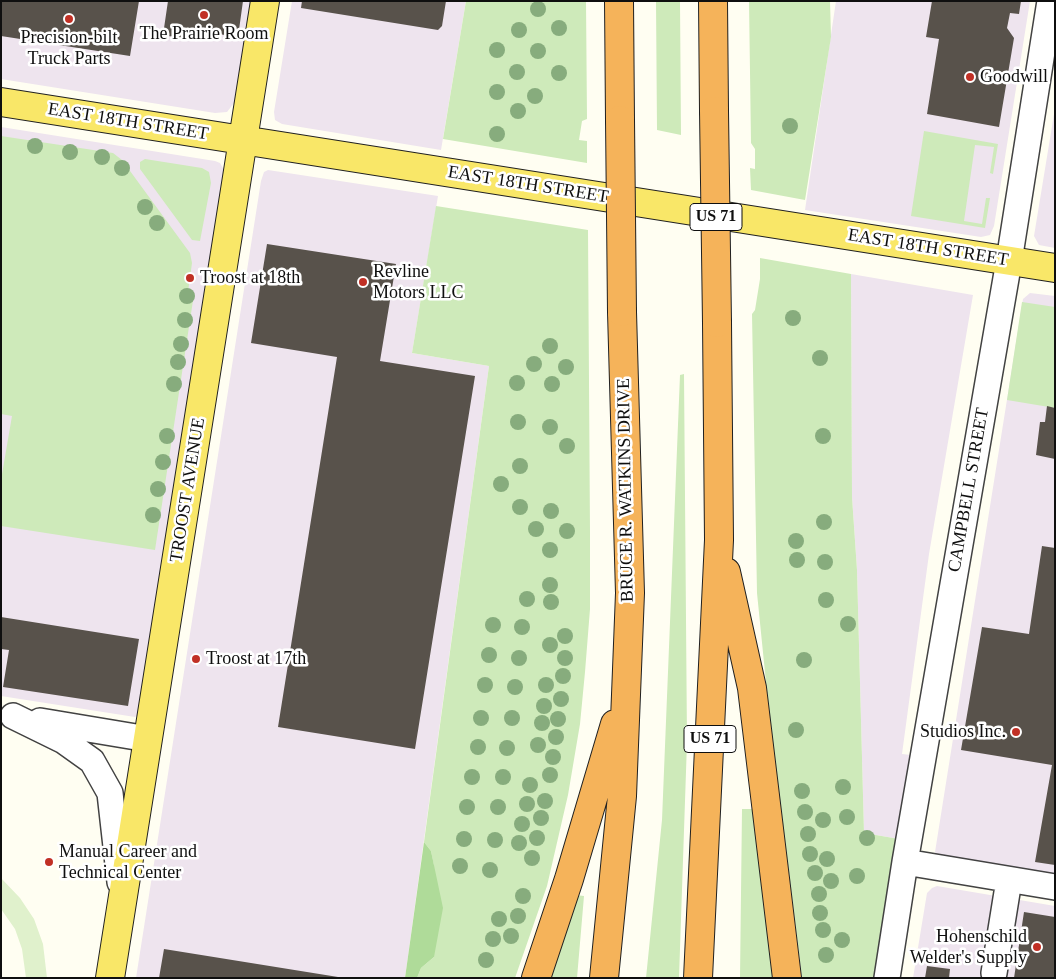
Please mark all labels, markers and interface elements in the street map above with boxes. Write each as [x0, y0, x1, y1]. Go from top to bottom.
marker: The Prairie Room [198, 9, 210, 21]
marker: Precision-bilt Truck Parts [63, 13, 75, 25]
place label: The Prairie Room [140, 23, 268, 45]
place label: Precision-bilt Truck Parts [21, 27, 117, 70]
place label: Goodwill [980, 66, 1048, 88]
marker: Goodwill [964, 71, 976, 83]
street label: EAST 18TH STREET [46, 99, 210, 145]
street label: EAST 18TH STREET [446, 162, 610, 208]
road number: US 71 [690, 203, 742, 230]
street label: EAST 18TH STREET [846, 225, 1010, 271]
place label: Revline Motors LLC [373, 261, 464, 304]
place label: Troost at 18th [200, 267, 300, 289]
marker: Troost at 18th [184, 272, 196, 284]
marker: Revline Motors LLC [357, 276, 369, 288]
street label: BRUCE R. WATKINS DRIVE [613, 378, 639, 602]
street label: CAMPBELL STREET [944, 406, 994, 574]
street label: TROOST AVENUE [166, 416, 210, 564]
place label: Troost at 17th [206, 648, 306, 670]
marker: Troost at 17th [190, 653, 202, 665]
place label: Studios Inc. [920, 721, 1006, 743]
road number: US 71 [684, 726, 736, 752]
marker: Studios Inc. [1010, 726, 1022, 738]
place label: Manual Career and Technical Center [59, 841, 197, 884]
marker: Manual Career and Technical Center [43, 856, 55, 868]
place label: Hohenschild Welder's Supply [910, 926, 1027, 969]
marker: Hohenschild Welder's Supply [1031, 941, 1043, 953]

